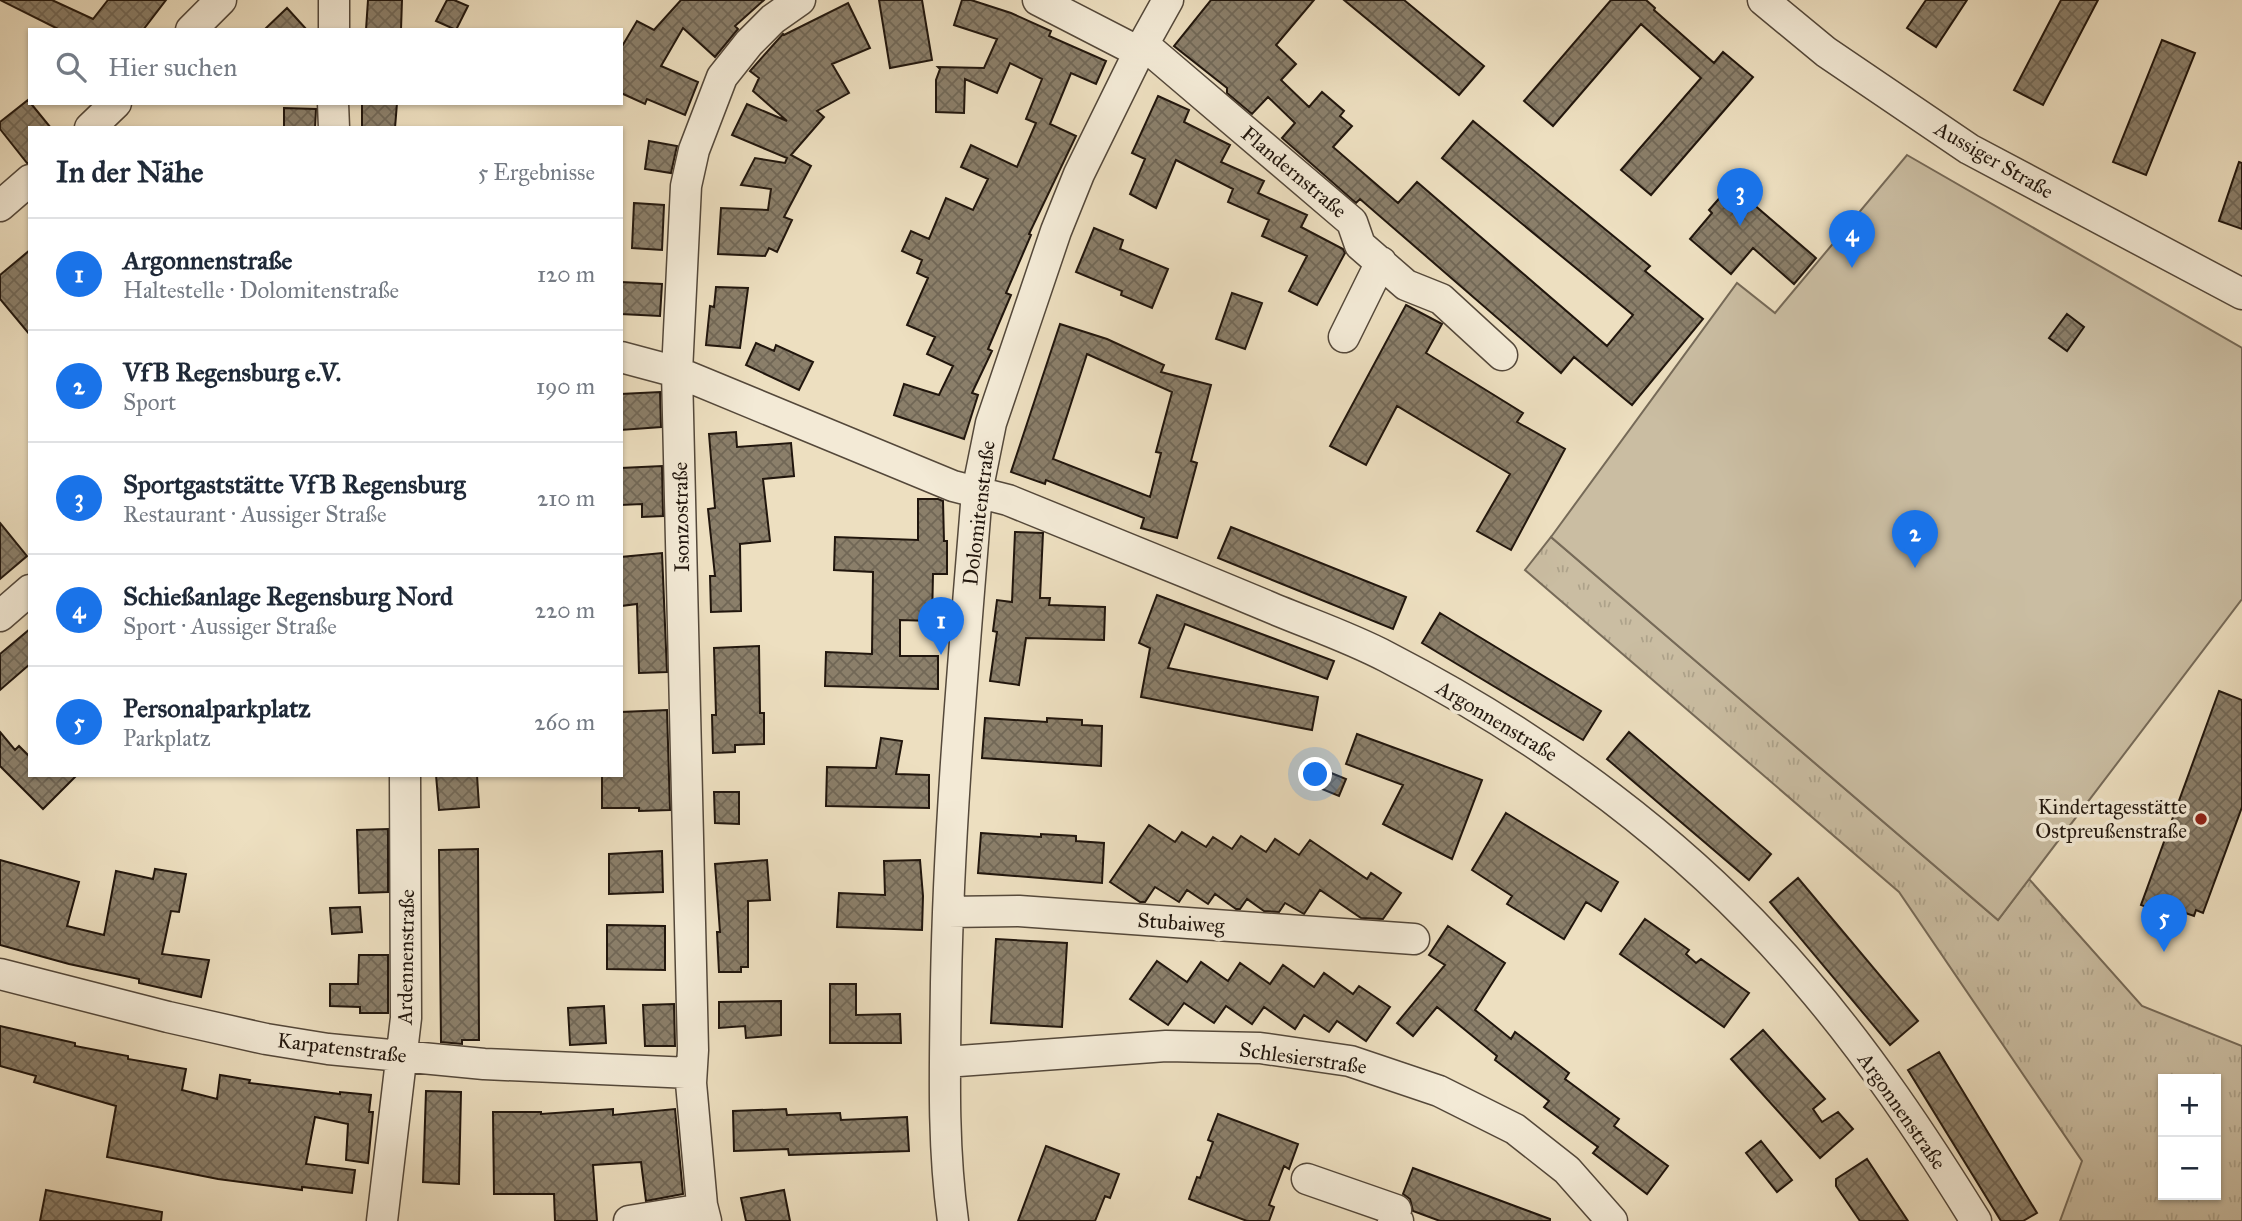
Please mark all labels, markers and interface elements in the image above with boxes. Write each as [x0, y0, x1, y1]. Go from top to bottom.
search box [28, 28, 623, 105]
icon: search [52, 48, 90, 86]
text: Hier suchen [108, 51, 237, 83]
street label: Aussiger Straße [1929, 115, 2058, 205]
street label: Flandernstraße [1236, 120, 1352, 224]
text: In der Nähe [56, 154, 204, 190]
text: 5 Ergebnisse [478, 158, 595, 186]
pin: 3 [1717, 168, 1763, 226]
pin: 4 [1829, 210, 1875, 268]
text: Argonnenstraße [123, 244, 292, 276]
text: 1 [74, 260, 84, 288]
text: 120 m [537, 260, 595, 288]
text: Haltestelle · Dolomitenstraße [123, 276, 399, 304]
text: VfB Regensburg e.V. [123, 356, 341, 388]
text: 2 [73, 372, 85, 400]
text: 190 m [536, 372, 595, 400]
text: Sport [123, 388, 176, 416]
street label: Dolomitenstraße [957, 439, 1001, 587]
street label: Isonzostraße [667, 461, 695, 572]
text: Sportgaststätte VfB Regensburg [123, 468, 466, 500]
text: 3 [74, 484, 84, 512]
text: 210 m [537, 484, 595, 512]
text: Restaurant · Aussiger Straße [123, 500, 387, 528]
pin: 2 [1892, 510, 1938, 568]
text: Schießanlage Regensburg Nord [123, 580, 453, 612]
text: 4 [73, 596, 85, 624]
text: 220 m [535, 596, 595, 624]
pin: 1 [918, 597, 964, 655]
text: Sport · Aussiger Straße [123, 612, 337, 640]
street label: Argonnenstraße [1431, 674, 1563, 768]
text: Personalparkplatz [123, 692, 310, 724]
text: 5 [74, 708, 84, 736]
text: 260 m [534, 708, 595, 736]
text: Parkplatz [123, 724, 211, 752]
your location [1298, 757, 1332, 791]
place label: Kindertagesstätte Ostpreußenstraße [2035, 794, 2187, 844]
marker: Kindertagesstätte Ostpreußenstraße [2193, 811, 2209, 827]
street label: Ardennenstraße [392, 889, 420, 1026]
pin: 5 [2141, 894, 2187, 952]
street label: Stubaiweg [1136, 907, 1226, 939]
street label: Karpatenstraße [276, 1027, 408, 1069]
street label: Schlesierstraße [1238, 1036, 1369, 1080]
street label: Argonnenstraße [1852, 1047, 1952, 1175]
map controls [2158, 1074, 2221, 1200]
button: + [2158, 1074, 2221, 1137]
button: − [2158, 1137, 2221, 1200]

